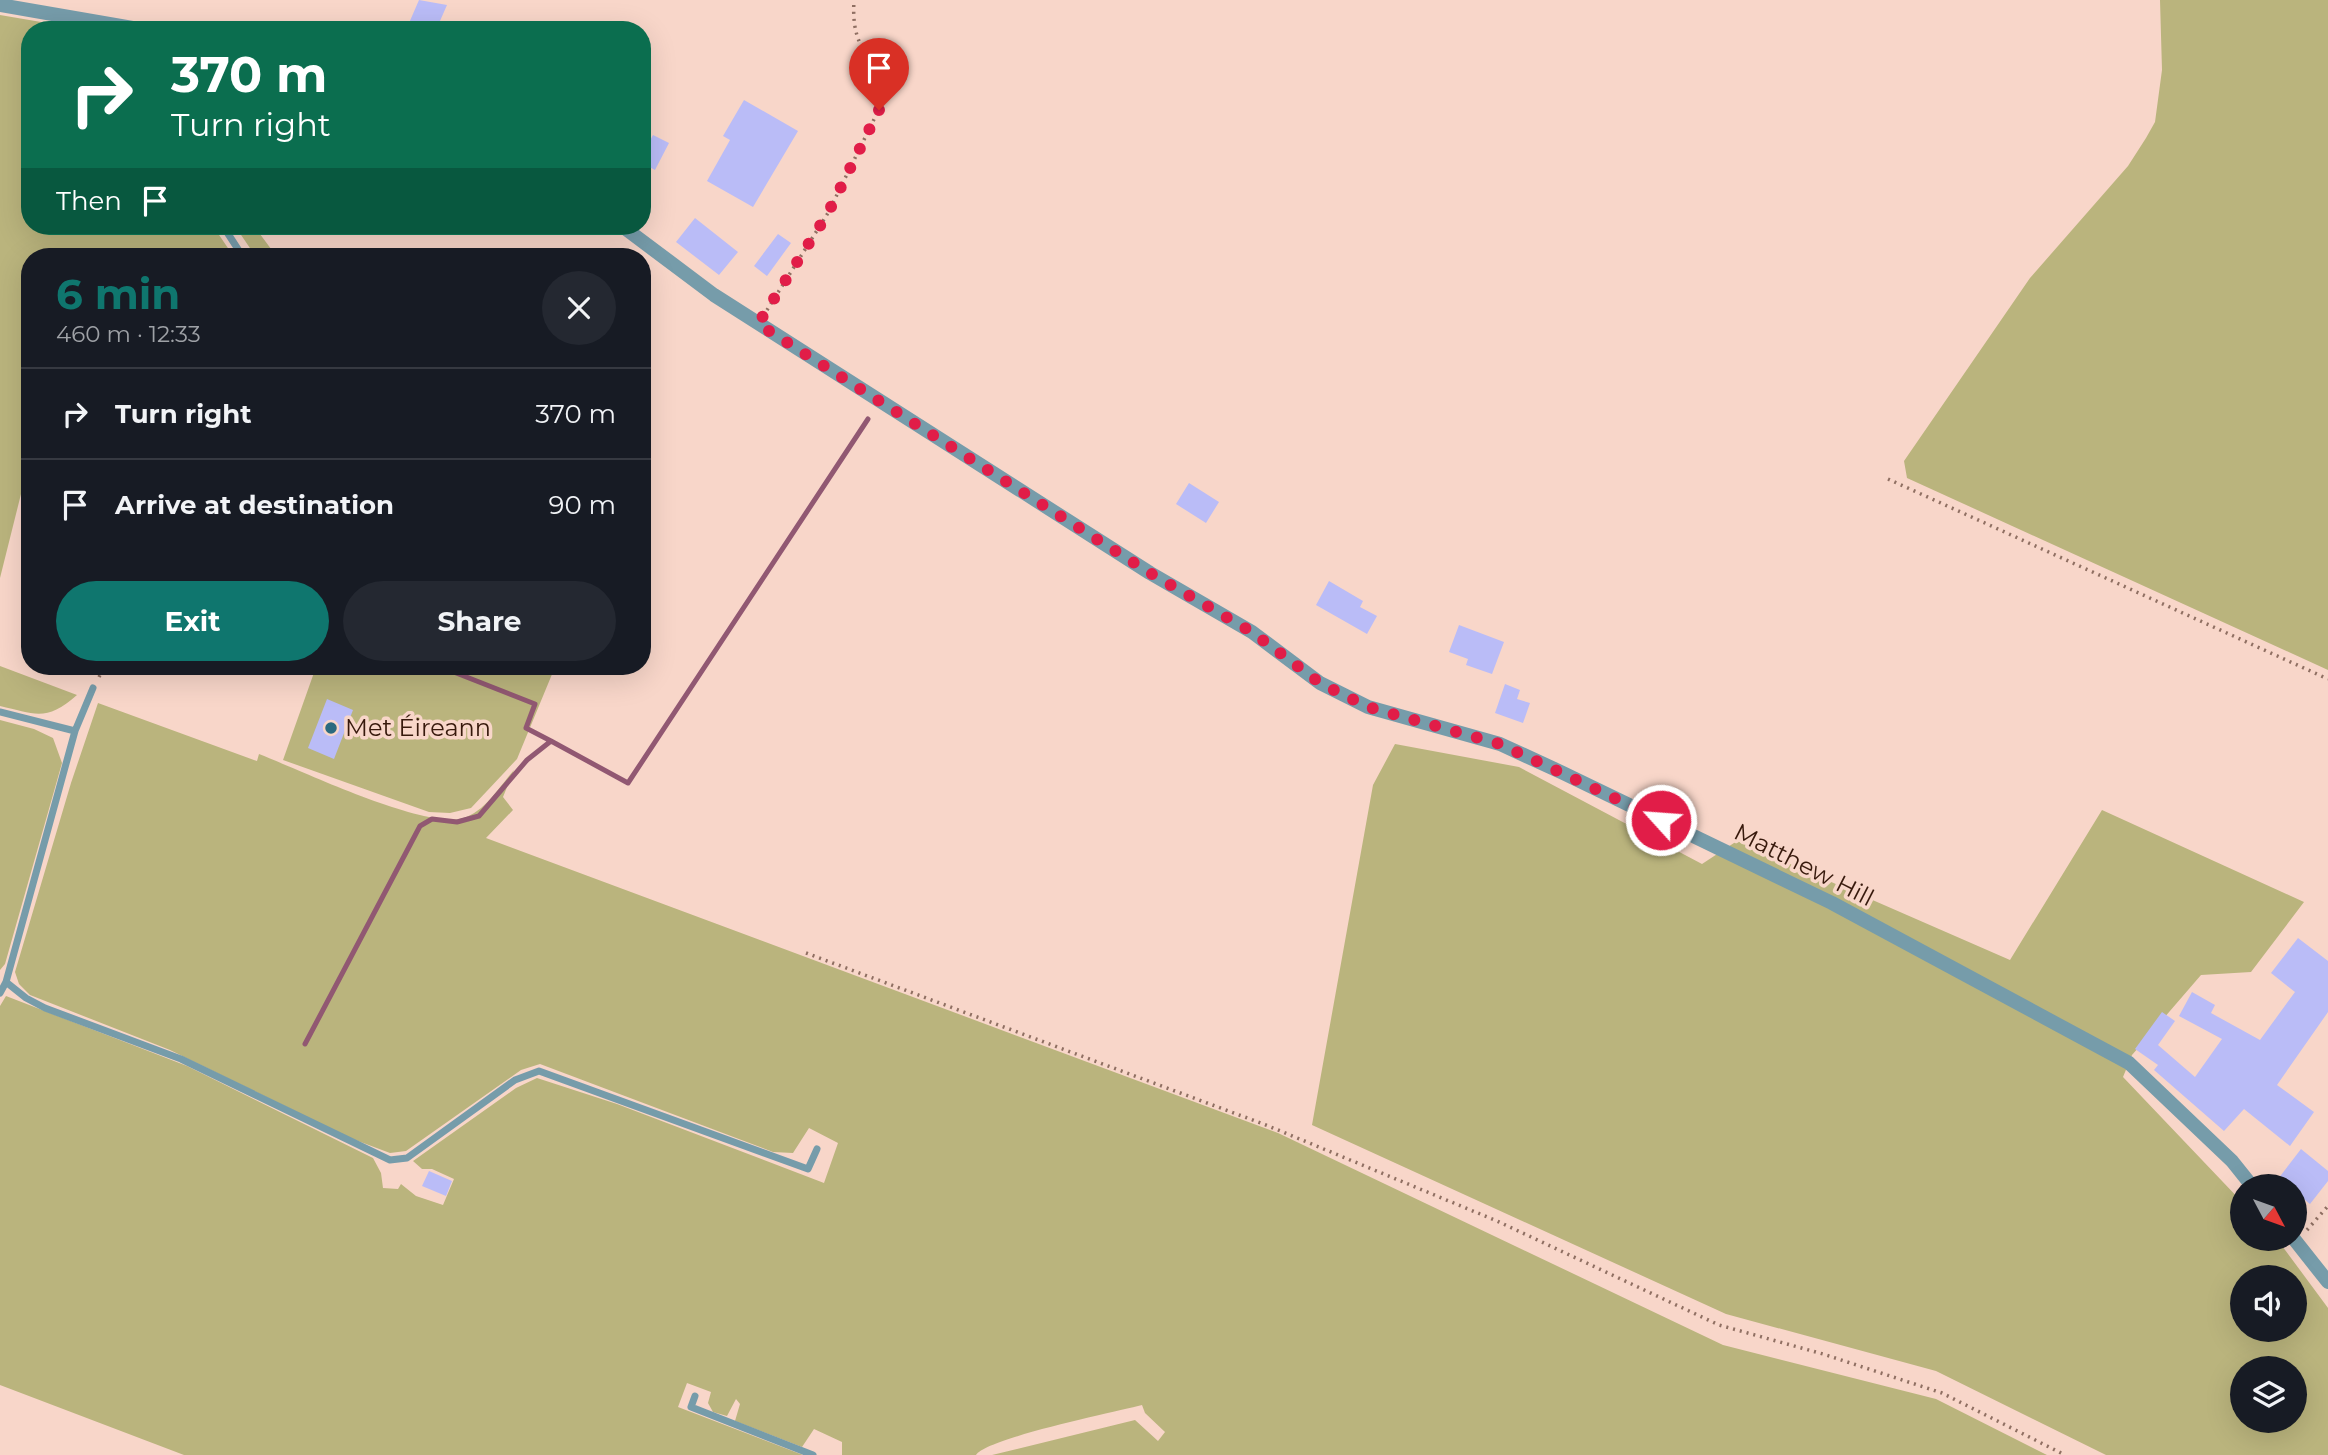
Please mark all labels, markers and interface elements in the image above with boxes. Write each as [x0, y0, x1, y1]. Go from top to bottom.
pin [849, 38, 909, 110]
text: 370 m [171, 45, 328, 104]
icon: right [56, 49, 147, 140]
icon: arrive [860, 49, 898, 87]
text: Turn right [171, 105, 331, 144]
icon: arrive [136, 182, 174, 220]
text: Then [56, 185, 122, 217]
text: 6 min [56, 268, 180, 320]
button: close [542, 271, 616, 345]
text: 460 m · 12:33 [56, 320, 201, 348]
icon: right [56, 395, 94, 433]
text: Turn right [115, 398, 251, 430]
text: 370 m [535, 398, 616, 430]
icon: arrive [56, 486, 94, 524]
text: Arrive at destination [115, 489, 394, 521]
text: 90 m [549, 489, 616, 521]
button: Exit [56, 581, 329, 661]
button: Share [343, 581, 616, 661]
place label: Met Éireann [345, 713, 491, 742]
marker: Met Éireann [323, 720, 339, 736]
position arrow [1624, 783, 1698, 857]
street label: Matthew Hill [1729, 817, 1879, 912]
north arrow [2230, 1174, 2306, 1251]
map controls [2230, 1174, 2307, 1433]
button: sound [2230, 1265, 2307, 1342]
button: layers [2230, 1356, 2307, 1433]

